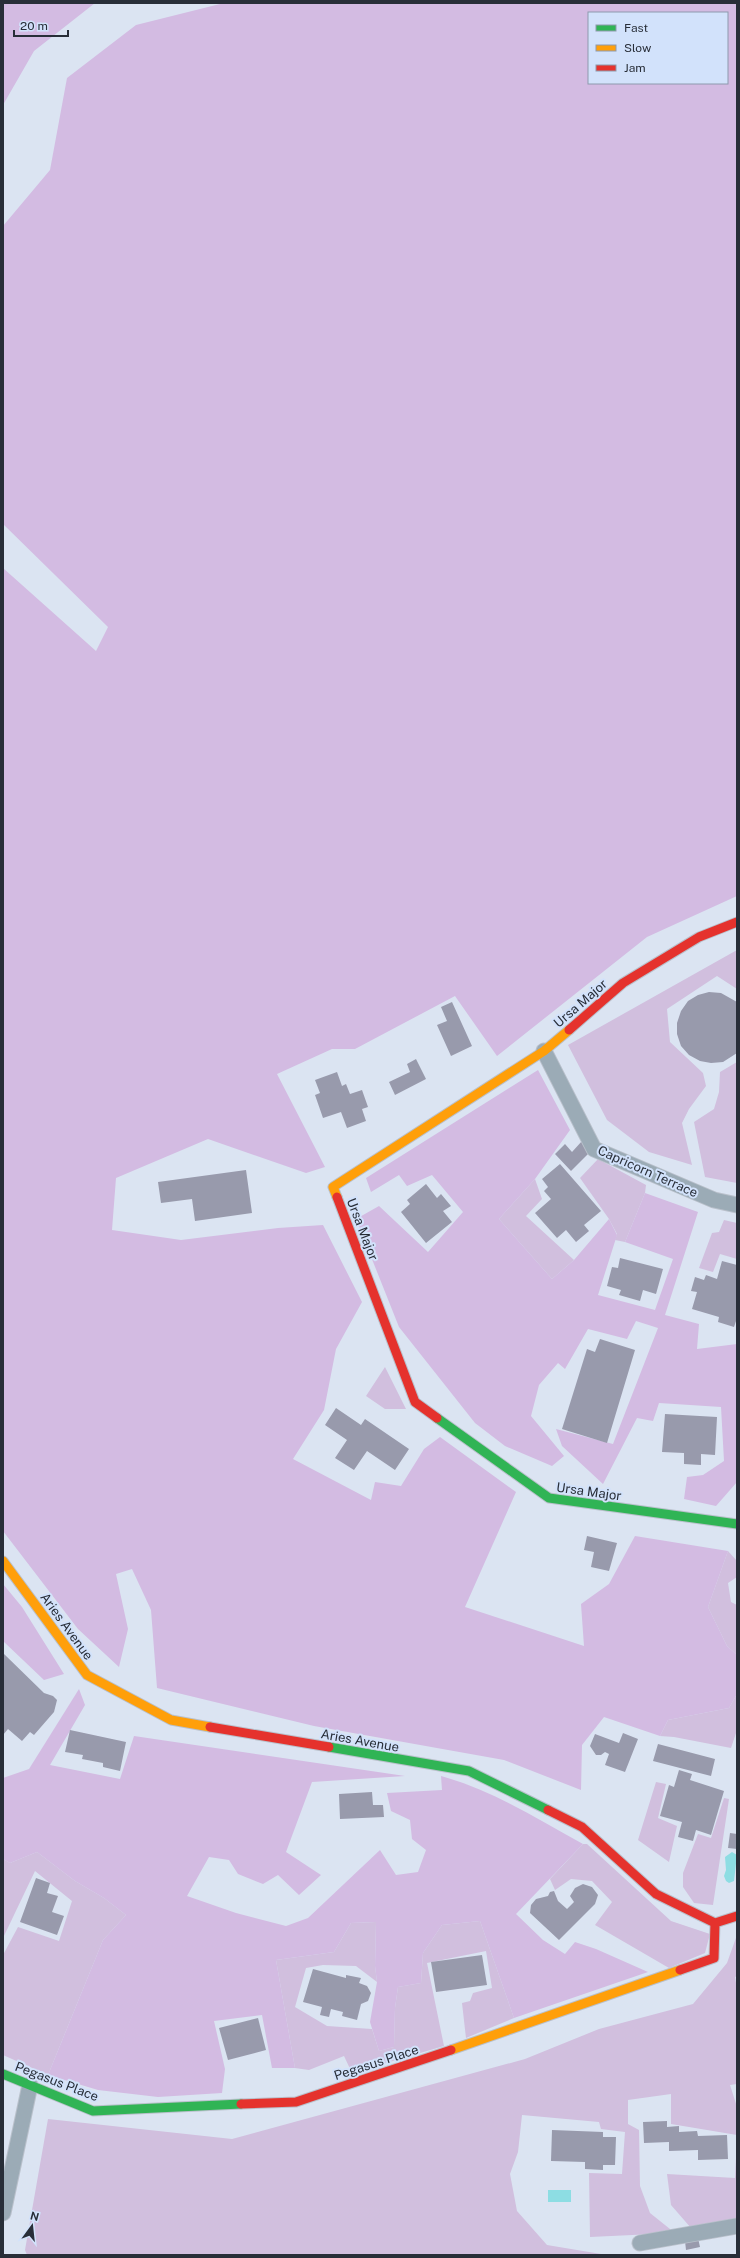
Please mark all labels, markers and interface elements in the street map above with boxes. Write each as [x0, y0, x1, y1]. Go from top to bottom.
scale bar [14, 12, 68, 38]
legend [588, 12, 728, 84]
text: 20 m [20, 19, 48, 33]
text: Fast [624, 21, 649, 35]
text: Slow [624, 41, 652, 55]
text: Jam [624, 61, 646, 75]
street label: Ursa Major [551, 976, 610, 1031]
street label: Capricorn Terrace [595, 1143, 700, 1200]
street label: Ursa Major [344, 1196, 381, 1262]
street label: Ursa Major [555, 1480, 622, 1503]
street label: Aries Avenue [37, 1590, 96, 1663]
street label: Aries Avenue [320, 1726, 400, 1755]
street label: Pegasus Place [332, 2042, 420, 2083]
street label: Pegasus Place [13, 2059, 101, 2104]
north arrow [12, 2206, 52, 2246]
text: N [29, 2209, 40, 2223]

